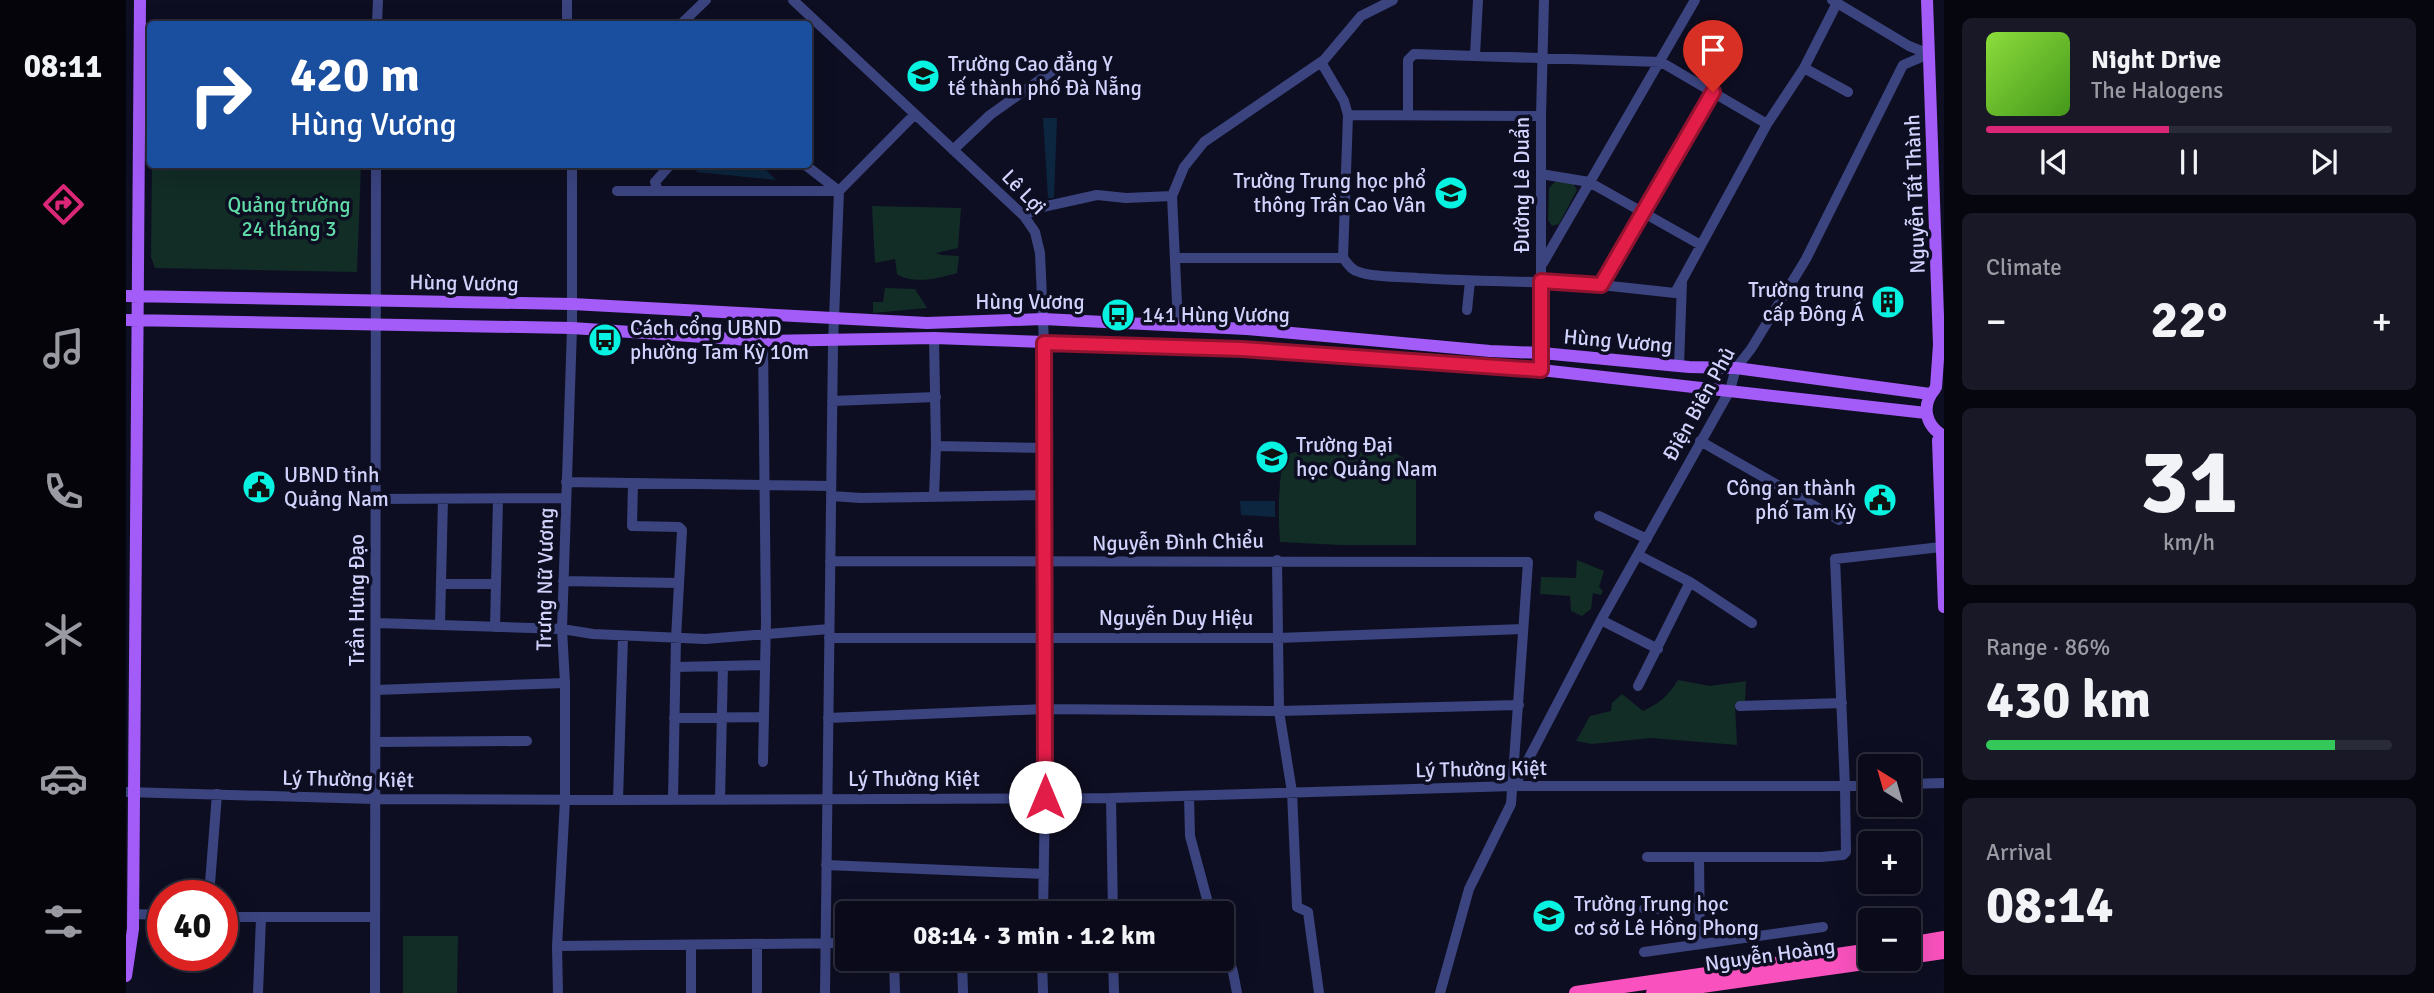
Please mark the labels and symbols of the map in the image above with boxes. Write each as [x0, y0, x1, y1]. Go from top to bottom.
pin [1683, 20, 1743, 92]
place label: Trường Cao đẳng Y tế thành phố Đà Nẵng [948, 50, 1142, 101]
school or university icon: Trường Cao đẳng Y tế thành phố Đà Nẵng [904, 57, 942, 95]
street label: Nguyễn Tất Thành [1899, 114, 1931, 274]
street label: Đường Lê Duẩn [1508, 117, 1535, 253]
street label: Lê Lợi [996, 164, 1052, 220]
place label: Trường Trung học phổ thông Trần Cao Vân [1233, 167, 1426, 218]
school or university icon: Trường Trung học phổ thông Trần Cao Vân [1432, 174, 1470, 212]
park label: Quảng trường 24 tháng 3 [227, 192, 351, 242]
street label: Hùng Vương [409, 269, 519, 297]
place label: Trường trung cấp Đông Á [1748, 277, 1864, 327]
building icon: Trường trung cấp Đông Á [1869, 283, 1907, 321]
street label: Hùng Vương [975, 289, 1085, 315]
bus stop icon: 141 Hùng Vương [1099, 296, 1137, 334]
place label: 141 Hùng Vương [1142, 302, 1290, 328]
place label: Cách cổng UBND phường Tam Kỳ 10m [630, 314, 809, 365]
bus stop icon: Cách cổng UBND phường Tam Kỳ 10m [586, 321, 624, 359]
street label: Hùng Vương [1562, 323, 1674, 359]
street label: Điện Biên Phủ [1657, 343, 1741, 465]
place label: Trường Đại học Quảng Nam [1296, 432, 1438, 482]
school or university icon: Trường Đại học Quảng Nam [1253, 438, 1291, 476]
place label: UBND tỉnh Quảng Nam [284, 462, 389, 512]
public building icon: UBND tỉnh Quảng Nam [240, 468, 278, 506]
place label: Công an thành phố Tam Kỳ [1726, 475, 1856, 525]
public building icon: Công an thành phố Tam Kỳ [1861, 481, 1899, 519]
street label: Trưng Nữ Vương [531, 507, 559, 651]
street label: Nguyễn Đình Chiểu [1092, 527, 1264, 556]
street label: Trần Hưng Đạo [344, 534, 370, 666]
street label: Nguyễn Duy Hiệu [1099, 605, 1253, 631]
north arrow [1858, 754, 1922, 817]
street label: Lý Thường Kiệt [1415, 755, 1547, 783]
position arrow [1008, 760, 1082, 834]
street label: Lý Thường Kiệt [282, 765, 414, 793]
street label: Lý Thường Kiệt [848, 766, 980, 792]
speed limit sign: 40 [147, 880, 238, 971]
place label: Trường Trung học cơ sở Lê Hồng Phong [1574, 891, 1759, 941]
school or university icon: Trường Trung học cơ sở Lê Hồng Phong [1530, 897, 1568, 935]
street label: Nguyễn Hoàng [1703, 933, 1837, 977]

